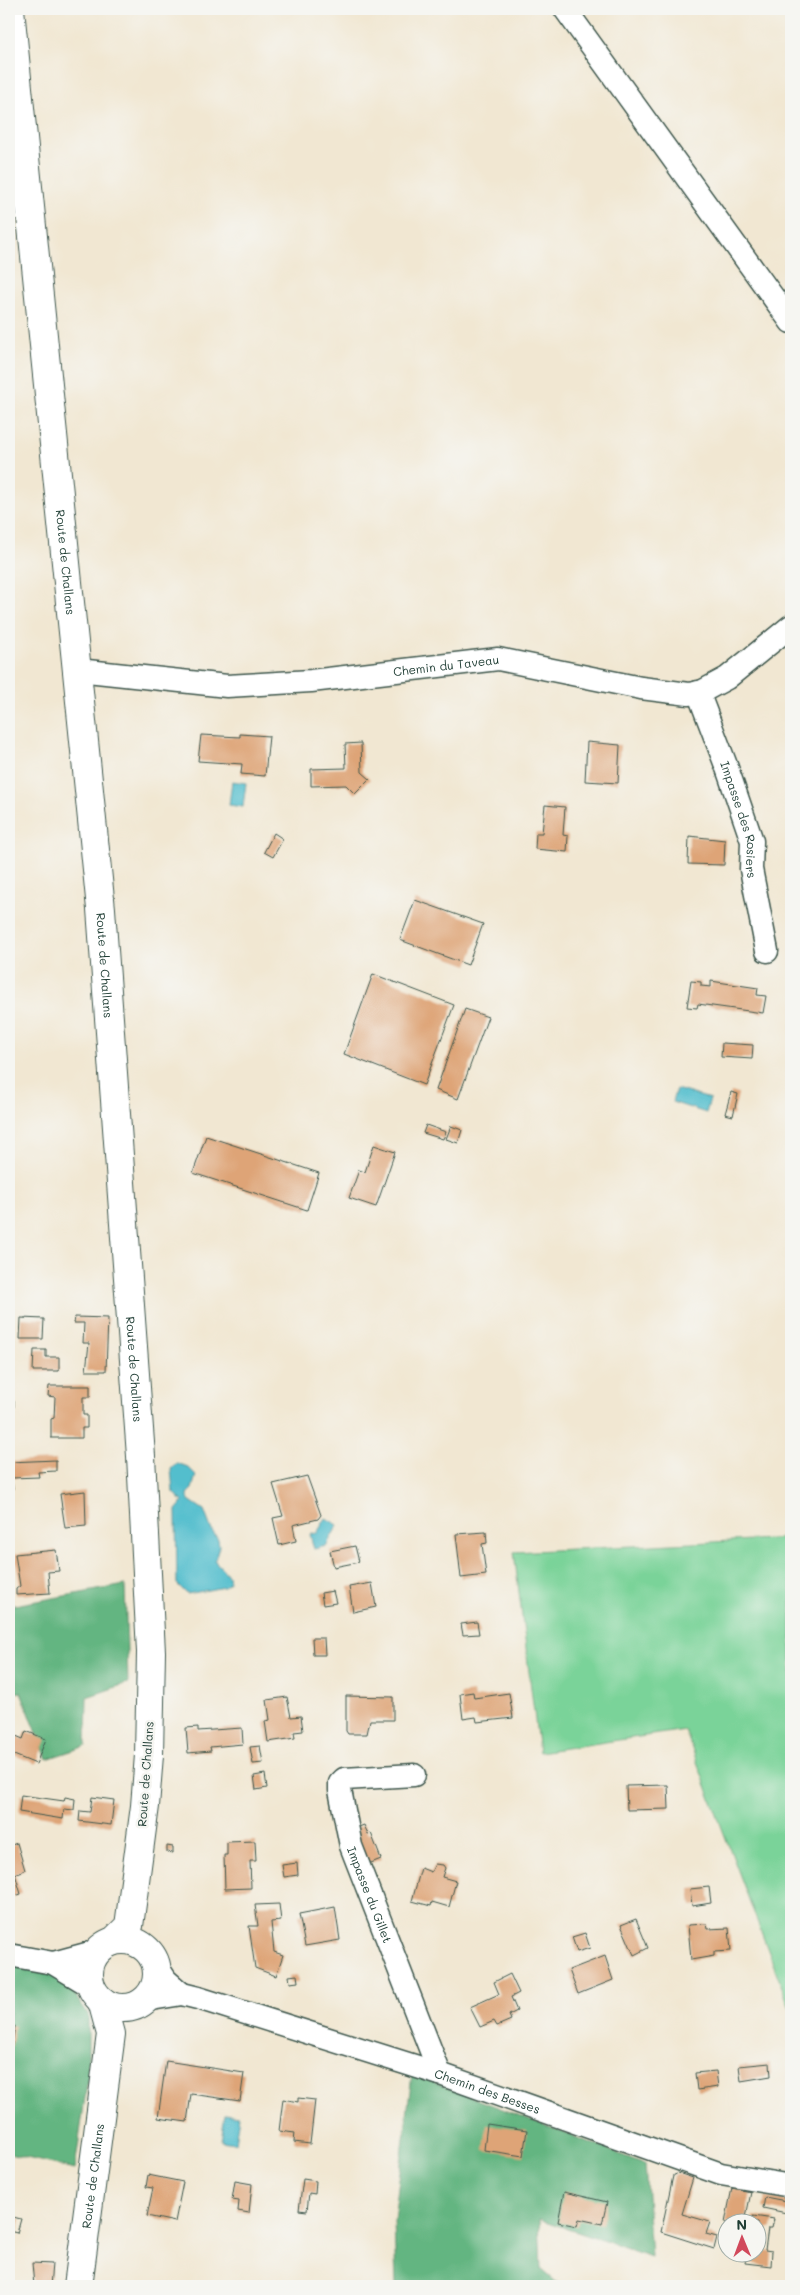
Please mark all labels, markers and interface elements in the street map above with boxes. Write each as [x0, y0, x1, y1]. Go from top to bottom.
street label: Route de Challans [53, 509, 79, 616]
street label: Chemin du Taveau [392, 651, 500, 679]
street label: Impasse des Rosiers [717, 759, 761, 880]
street label: Route de Challans [93, 912, 117, 1019]
street label: Route de Challans [123, 1316, 146, 1423]
street label: Route de Challans [133, 1721, 157, 1827]
street label: Impasse du Gillet [344, 1844, 396, 1945]
street label: Chemin des Besses [433, 2065, 543, 2117]
street label: Route de Challans [78, 2122, 107, 2229]
north arrow [718, 2212, 768, 2262]
text: N [736, 2215, 747, 2234]

